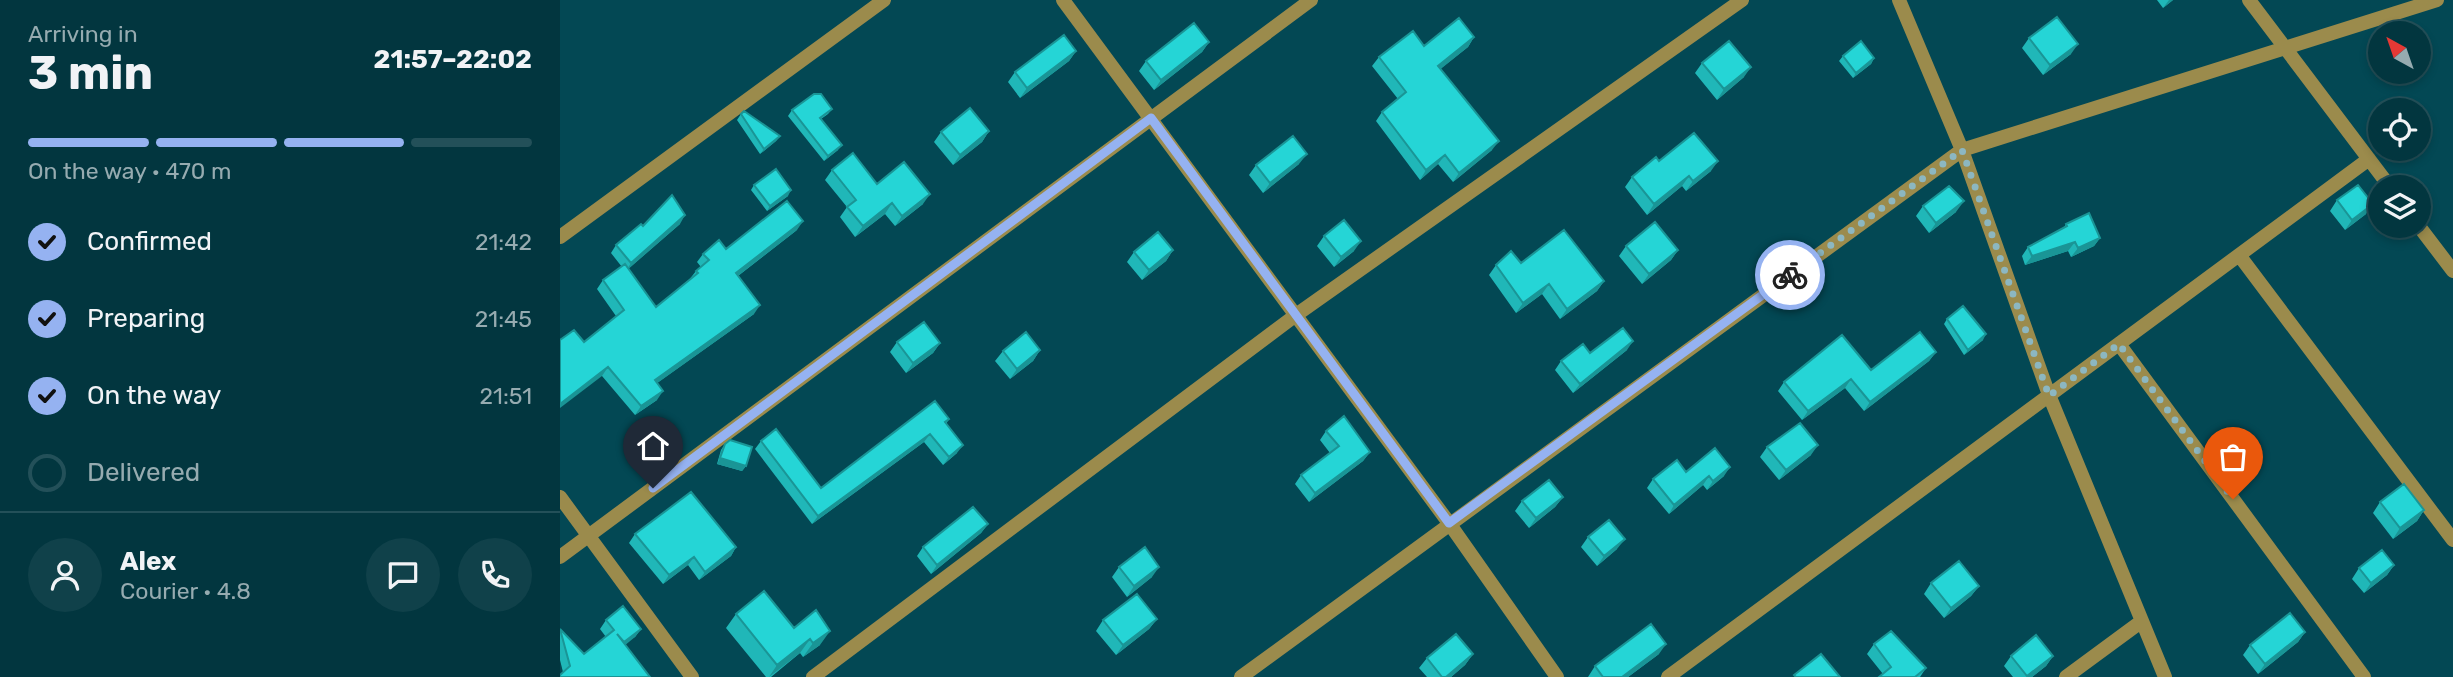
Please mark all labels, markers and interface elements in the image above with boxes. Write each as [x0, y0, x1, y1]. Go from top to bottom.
text: Arriving in [28, 20, 138, 48]
north arrow [2368, 21, 2431, 84]
map controls [2368, 21, 2431, 238]
text: 21:57–22:02 [374, 44, 532, 75]
text: 3 min [28, 46, 153, 101]
button: locate [2368, 98, 2431, 161]
text: On the way · 470 m [28, 157, 232, 185]
button: layers [2368, 175, 2431, 238]
icon: check [28, 223, 66, 261]
text: Confirmed [87, 226, 212, 257]
text: 21:42 [475, 228, 532, 256]
courier [1755, 240, 1825, 310]
icon: bike [1771, 256, 1809, 294]
icon: check [28, 300, 66, 338]
text: Preparing [87, 303, 205, 334]
text: 21:45 [475, 305, 532, 333]
icon: check [28, 377, 66, 415]
text: On the way [87, 380, 221, 411]
text: 21:51 [480, 382, 532, 410]
pin [623, 416, 683, 488]
icon: home [634, 427, 672, 465]
pin [2203, 427, 2263, 499]
icon: bag [2214, 438, 2252, 476]
text: Delivered [87, 457, 200, 488]
button: person [28, 538, 102, 612]
button: chat [366, 538, 440, 612]
button: phone [458, 538, 532, 612]
text: Alex [120, 546, 176, 577]
text: Courier · 4.8 [120, 577, 251, 605]

